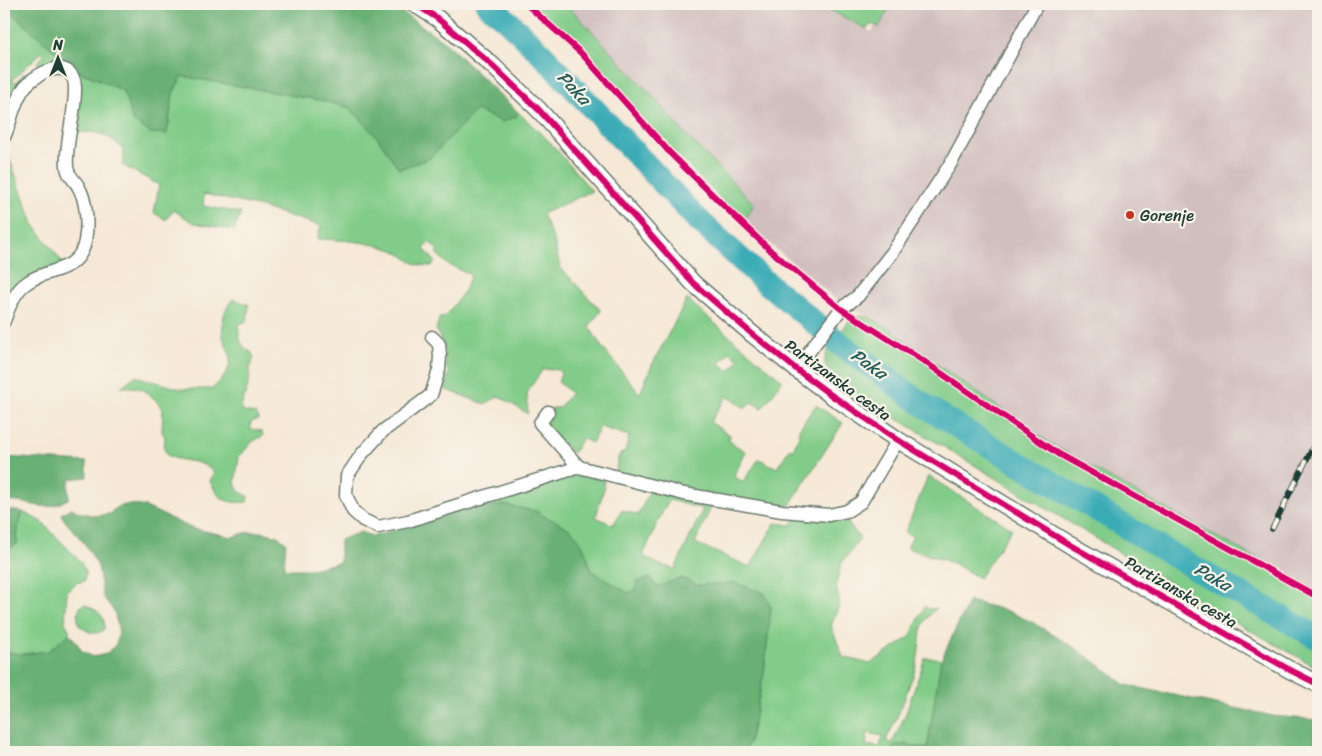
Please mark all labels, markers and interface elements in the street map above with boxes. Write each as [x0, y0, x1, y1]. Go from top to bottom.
north arrow [32, 32, 82, 82]
text: N [52, 33, 63, 58]
water label: Paka [549, 63, 600, 114]
place label: Gorenje [1140, 201, 1194, 230]
marker: Gorenje [1124, 209, 1136, 221]
street label: Partizanska cesta [778, 331, 898, 429]
water label: Paka [844, 340, 896, 389]
street label: Partizanska cesta [1119, 548, 1243, 636]
water label: Paka [1188, 554, 1239, 601]

